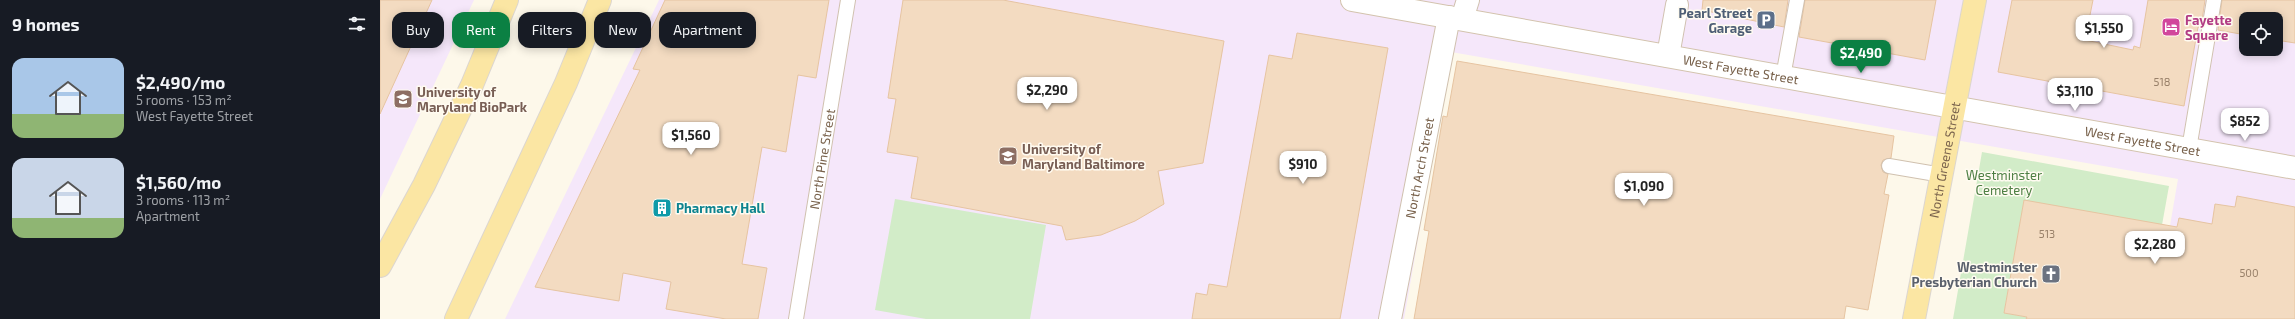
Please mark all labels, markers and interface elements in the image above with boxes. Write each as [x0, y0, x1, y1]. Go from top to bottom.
place label: Pearl Street Garage [1679, 5, 1753, 36]
parking icon: Pearl Street Garage [1755, 9, 1777, 31]
chip: Buy [392, 12, 444, 48]
chip: Rent [452, 12, 510, 48]
chip: Filters [518, 12, 586, 48]
chip: New [594, 12, 651, 48]
chip: Apartment [659, 12, 756, 48]
place label: Fayette Square [2185, 12, 2232, 43]
map controls [2239, 12, 2283, 56]
button: locate [2239, 12, 2283, 56]
icon: filters [346, 13, 368, 35]
text: 9 homes [12, 14, 80, 34]
pin: $1,550 [2071, 15, 2137, 49]
hotel icon: Fayette Square [2160, 16, 2182, 38]
text: $1,550 [2085, 20, 2123, 36]
pin: $2,490 [1828, 40, 1894, 74]
text: $2,490 [1840, 45, 1882, 61]
street label: West Fayette Street [1682, 51, 1800, 87]
text: $2,490/mo [136, 72, 225, 92]
icon: home [44, 74, 92, 122]
house number: 518 [2154, 75, 2170, 88]
pin: $2,290 [1014, 77, 1080, 111]
pin: $3,110 [2042, 78, 2108, 112]
text: $2,290 [1026, 82, 1068, 98]
text: $3,110 [2057, 83, 2093, 99]
place label: University of Maryland BioPark [417, 84, 528, 115]
school or university icon: University of Maryland BioPark [392, 88, 414, 110]
text: 5 rooms · 153 m² [136, 92, 232, 108]
street label: North Greene Street [1925, 100, 1963, 219]
text: West Fayette Street [136, 108, 253, 124]
street label: North Pine Street [806, 108, 838, 211]
pin: $852 [2221, 108, 2269, 142]
text: $852 [2230, 113, 2260, 129]
street label: North Arch Street [1402, 116, 1437, 220]
pin: $1,560 [658, 122, 724, 156]
street label: West Fayette Street [2083, 123, 2202, 159]
text: $1,560 [671, 127, 711, 143]
place label: University of Maryland Baltimore [1022, 141, 1145, 172]
school or university icon: University of Maryland Baltimore [997, 145, 1019, 167]
pin: $910 [1279, 151, 1327, 185]
text: $910 [1288, 156, 1318, 172]
park label: Westminster Cemetery [1966, 167, 2042, 198]
text: $1,560/mo [136, 172, 221, 192]
pin: $1,090 [1611, 173, 1677, 207]
icon: home [44, 174, 92, 222]
text: $1,090 [1624, 178, 1664, 194]
text: 3 rooms · 113 m² [136, 192, 230, 208]
building icon: Pharmacy Hall [651, 197, 673, 219]
place label: Pharmacy Hall [676, 200, 766, 216]
text: Apartment [136, 208, 200, 224]
house number: 513 [2039, 227, 2055, 240]
pin: $2,280 [2122, 231, 2188, 265]
text: $2,280 [2134, 236, 2176, 252]
place label: Westminster Presbyterian Church [1911, 259, 2037, 290]
church icon: Westminster Presbyterian Church [2040, 263, 2062, 285]
house number: 500 [2239, 266, 2259, 279]

